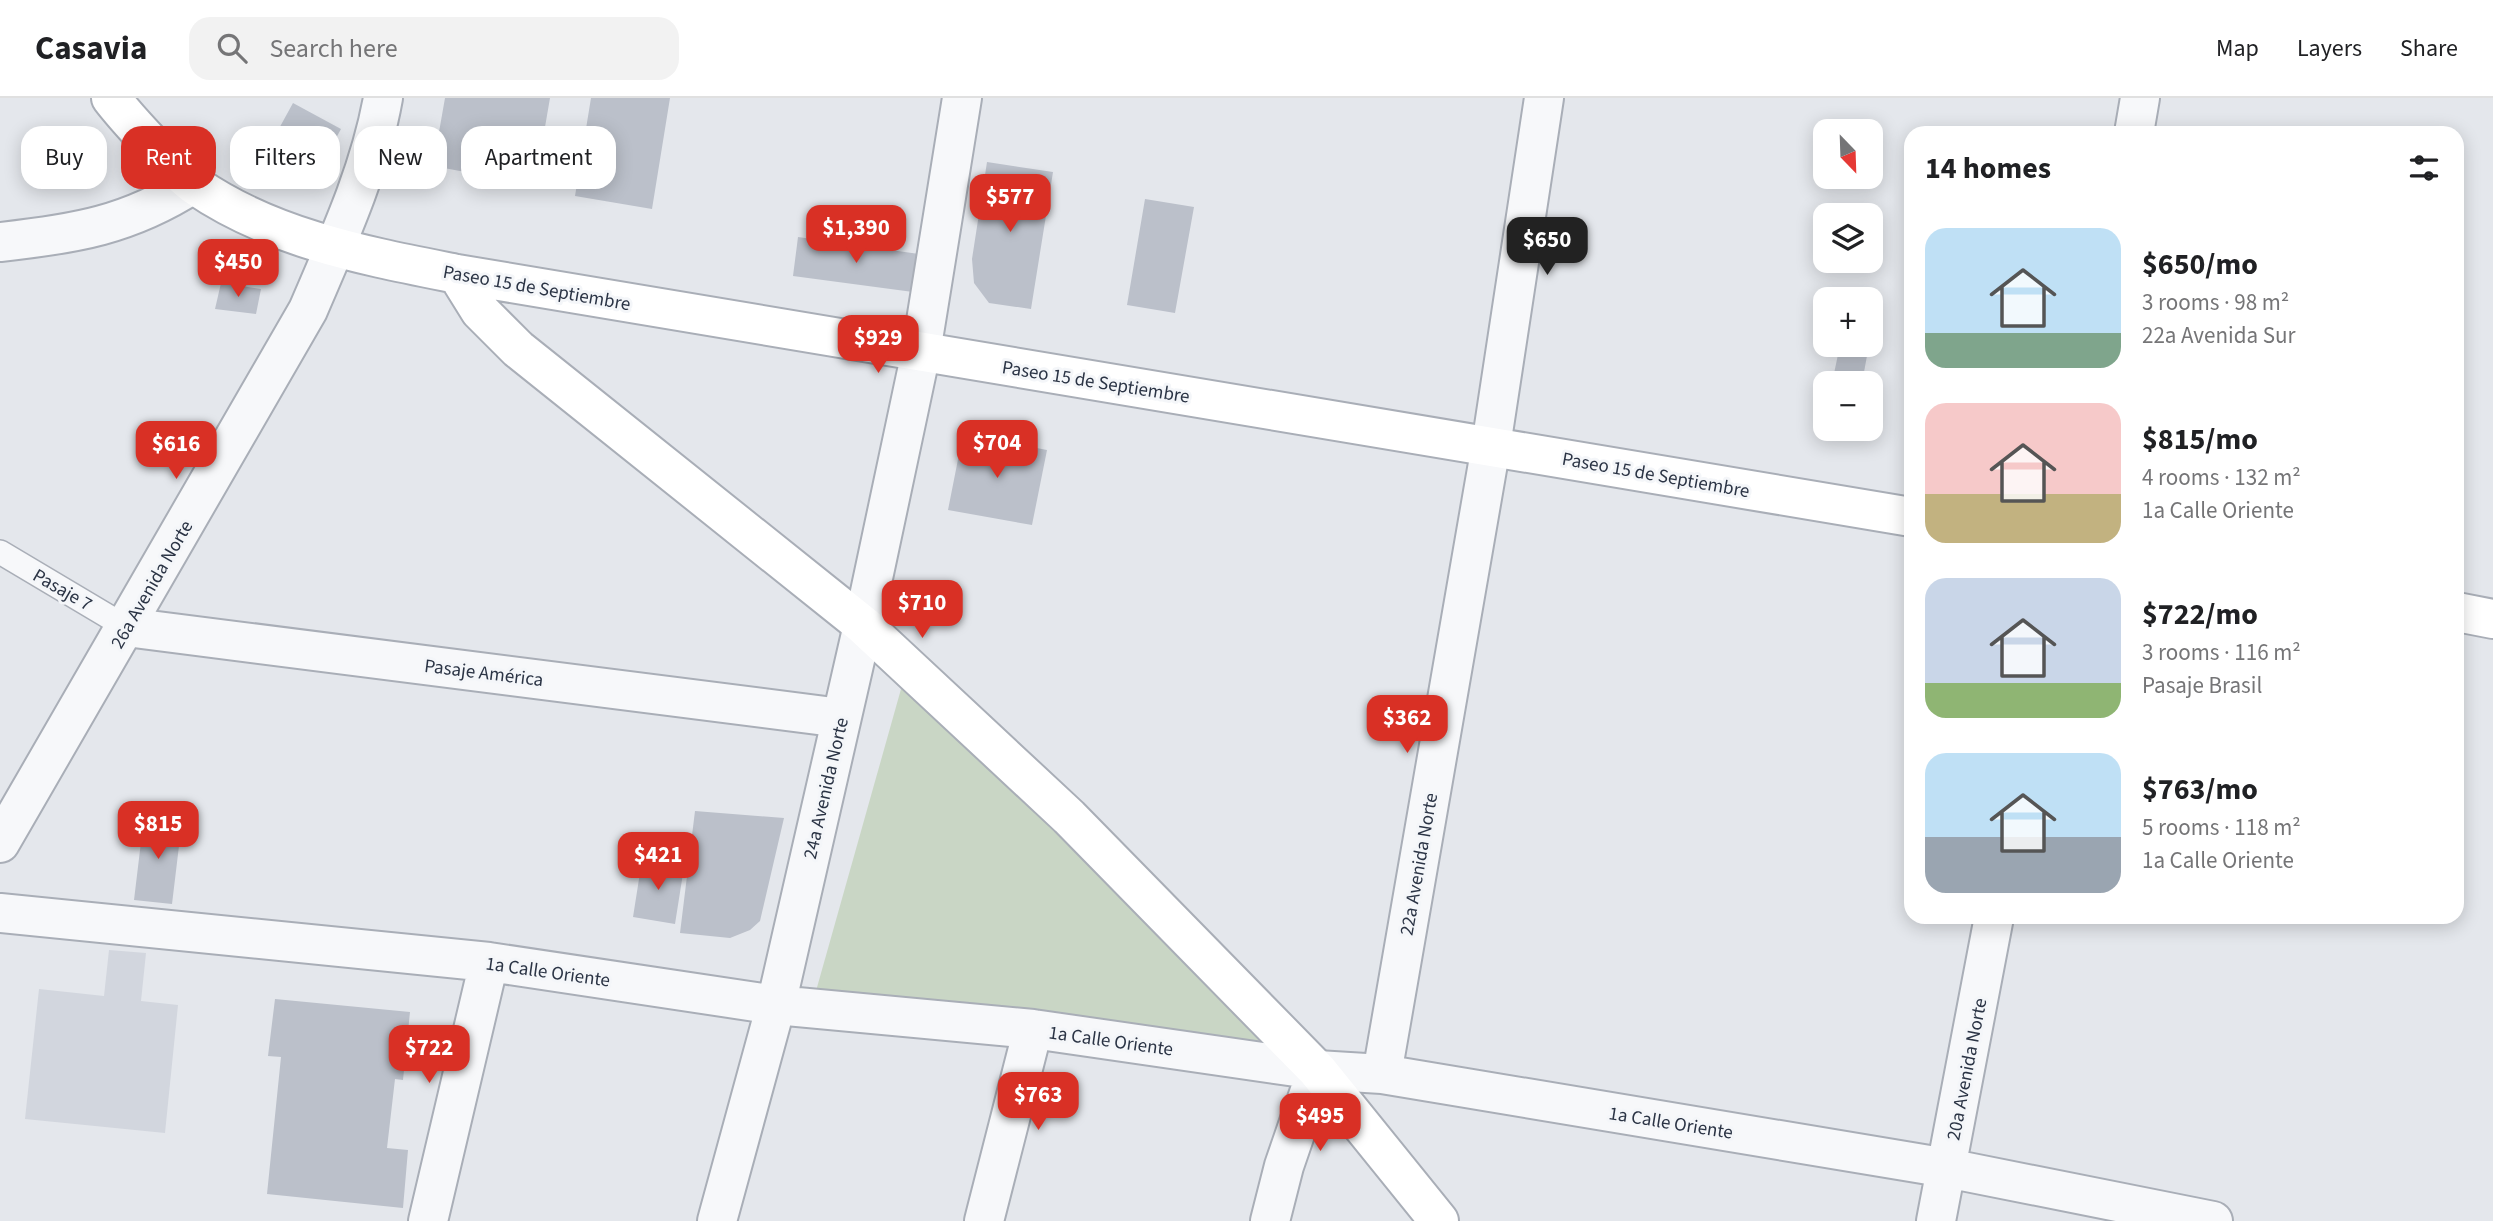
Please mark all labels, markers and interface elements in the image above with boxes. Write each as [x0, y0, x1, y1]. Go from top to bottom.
search box [189, 17, 679, 80]
text: Casavia [35, 25, 147, 72]
icon: search [213, 29, 251, 67]
text: Search here [269, 30, 398, 67]
text: Map [2216, 31, 2259, 66]
text: Layers [2297, 31, 2362, 66]
text: Share [2400, 31, 2458, 66]
north arrow [1813, 119, 1883, 189]
map controls [1813, 119, 1883, 441]
chip: Buy [21, 126, 107, 189]
chip: Rent [121, 126, 216, 189]
chip: Filters [230, 126, 340, 189]
chip: New [354, 126, 447, 189]
chip: Apartment [461, 126, 616, 189]
text: 14 homes [1925, 147, 2051, 190]
icon: filters [2405, 149, 2443, 187]
pin: $577 [969, 174, 1051, 234]
text: $577 [986, 180, 1034, 213]
button: layers [1813, 203, 1883, 273]
pin: $1,390 [799, 206, 913, 265]
text: $1,390 [822, 211, 890, 244]
pin: $650 [1506, 218, 1588, 277]
text: $650 [1523, 223, 1571, 256]
pin: $450 [197, 240, 279, 299]
text: $650/mo [2142, 243, 2258, 286]
text: $450 [214, 245, 262, 278]
icon: home [1981, 256, 2065, 340]
street label: Paseo 15 de Septiembre [441, 259, 633, 318]
text: 3 rooms · 98 m² [2142, 286, 2289, 319]
button: + [1813, 287, 1883, 357]
pin: $929 [837, 316, 919, 375]
text: 22a Avenida Sur [2142, 319, 2295, 352]
text: $929 [854, 321, 902, 354]
street label: Paseo 15 de Septiembre [1000, 354, 1192, 411]
button: − [1813, 371, 1883, 441]
text: $815/mo [2142, 418, 2258, 461]
pin: $704 [956, 420, 1038, 480]
pin: $616 [135, 422, 217, 481]
text: $704 [973, 426, 1021, 459]
text: $616 [152, 427, 200, 460]
icon: home [1981, 431, 2065, 515]
street label: Paseo 15 de Septiembre [1560, 446, 1752, 505]
text: 4 rooms · 132 m² [2142, 461, 2301, 494]
text: 1a Calle Oriente [2142, 494, 2294, 527]
street label: 26a Avenida Norte [104, 515, 200, 654]
street label: Pasaje 7 [28, 563, 97, 618]
pin: $710 [881, 580, 963, 640]
text: $710 [898, 586, 946, 619]
text: $722/mo [2142, 593, 2258, 636]
icon: home [1981, 606, 2065, 690]
text: 3 rooms · 116 m² [2142, 636, 2301, 669]
street label: Pasaje América [423, 653, 545, 694]
text: Pasaje Brasil [2142, 669, 2262, 702]
pin: $362 [1366, 696, 1448, 755]
text: $362 [1383, 701, 1431, 734]
street label: 24a Avenida Norte [797, 715, 856, 862]
text: $763/mo [2142, 768, 2258, 811]
icon: home [1981, 781, 2065, 865]
street label: 22a Avenida Norte [1394, 791, 1445, 938]
pin: $815 [117, 802, 199, 861]
text: $815 [134, 807, 182, 840]
text: 5 rooms · 118 m² [2142, 811, 2301, 844]
pin: $421 [617, 832, 699, 892]
text: $421 [634, 838, 682, 871]
text: 1a Calle Oriente [2142, 844, 2294, 877]
street label: 1a Calle Oriente [484, 950, 612, 995]
street label: 20a Avenida Norte [1940, 996, 1995, 1143]
street label: 1a Calle Oriente [1047, 1019, 1175, 1064]
pin: $722 [388, 1026, 470, 1085]
text: $722 [405, 1031, 453, 1064]
pin: $763 [997, 1072, 1079, 1132]
text: $763 [1014, 1078, 1062, 1111]
pin: $495 [1279, 1094, 1361, 1153]
text: $495 [1296, 1099, 1344, 1132]
street label: 1a Calle Oriente [1607, 1100, 1735, 1147]

